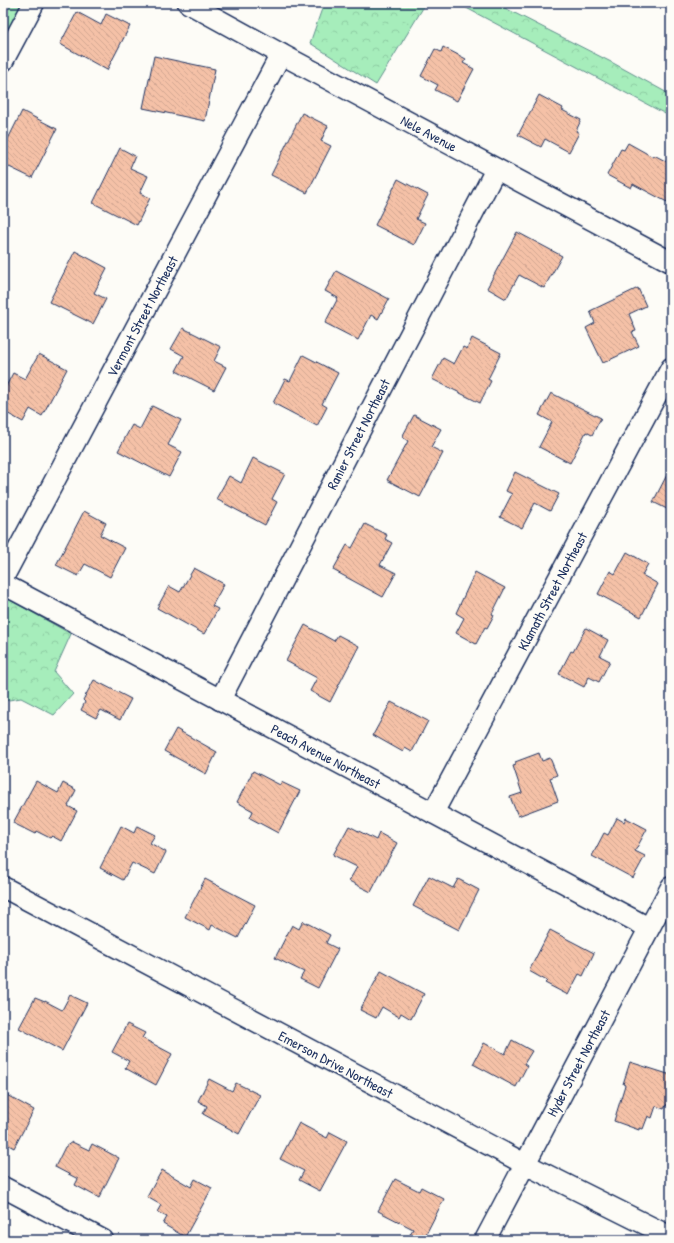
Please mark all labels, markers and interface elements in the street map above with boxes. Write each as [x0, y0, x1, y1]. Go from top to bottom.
street label: Nele Avenue [398, 110, 461, 156]
street label: Vermont Street Northeast [102, 252, 182, 380]
street label: Ranier Street Northeast [322, 375, 394, 493]
street label: Klamath Street Northeast [513, 528, 591, 654]
street label: Peach Avenue Northeast [268, 719, 384, 793]
street label: Hyder Street Northeast [542, 1006, 615, 1120]
street label: Emerson Drive Northeast [275, 1026, 397, 1102]

